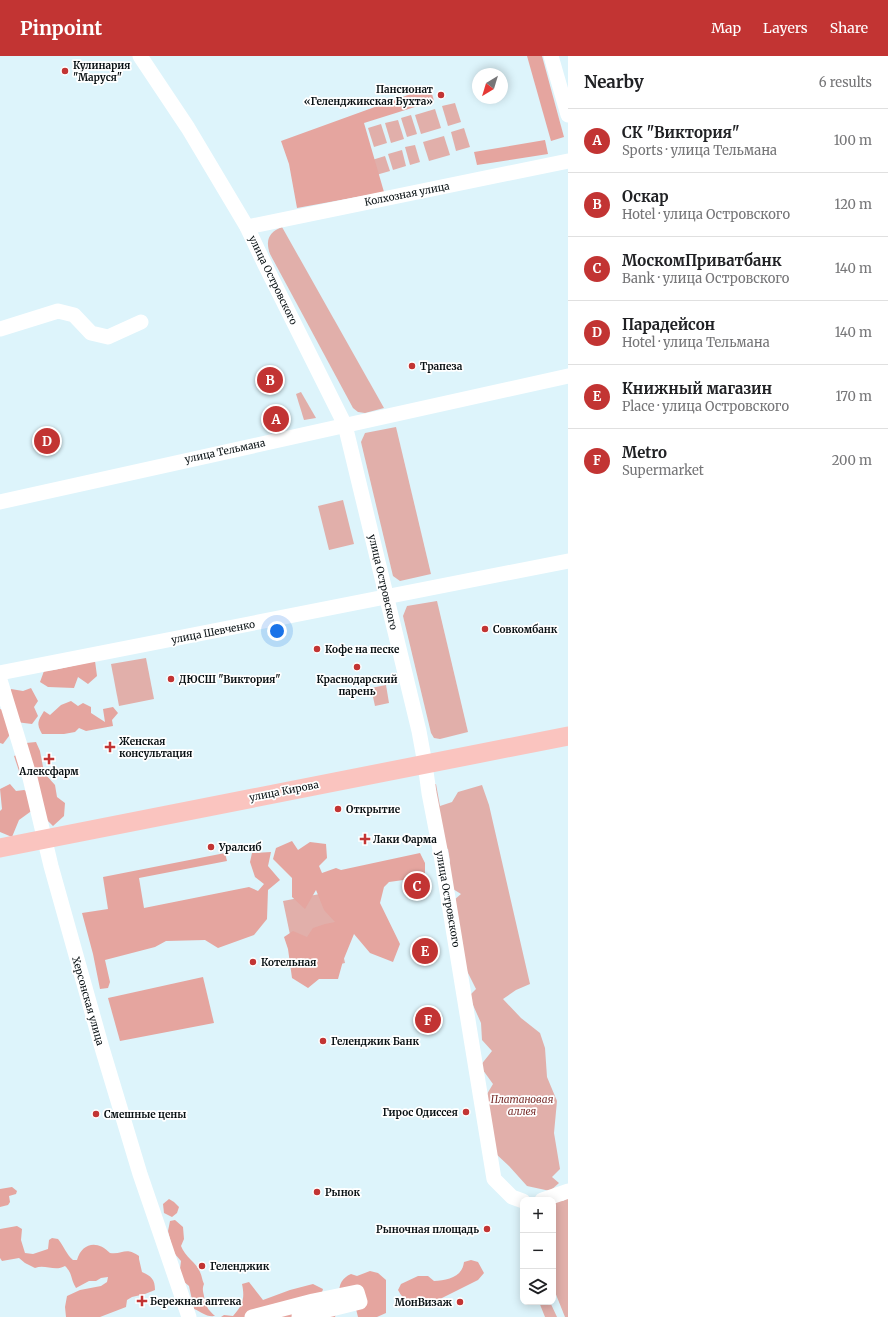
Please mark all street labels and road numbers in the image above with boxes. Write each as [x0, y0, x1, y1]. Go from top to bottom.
street label: Колхозная улица [363, 179, 451, 209]
street label: улица Островского [246, 233, 300, 327]
street label: улица Тельмана [184, 436, 267, 466]
street label: улица Островского [366, 533, 400, 631]
street label: улица Шевченко [170, 617, 256, 646]
street label: улица Кирова [248, 778, 320, 804]
street label: улица Островского [433, 850, 463, 948]
street label: Херсонская улица [69, 955, 107, 1048]

